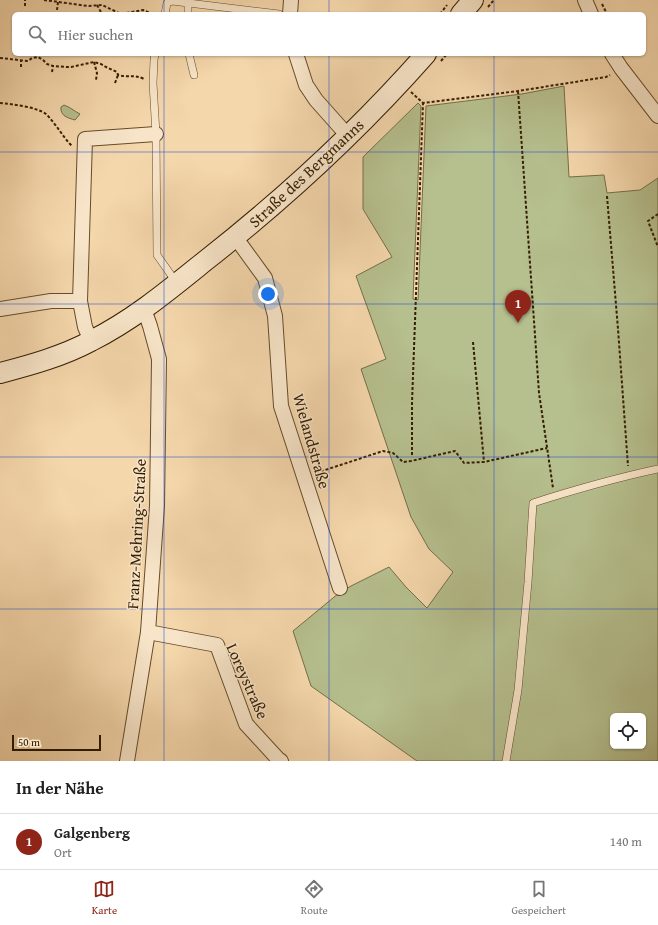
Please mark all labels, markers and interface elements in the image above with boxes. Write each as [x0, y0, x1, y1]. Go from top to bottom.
search box [12, 12, 646, 56]
icon: search [26, 23, 48, 45]
text: Hier suchen [58, 24, 133, 45]
street label: Straße des Bergmanns [243, 113, 369, 233]
your location [258, 284, 278, 304]
pin: 1 [505, 290, 531, 323]
street label: Wielandstraße [287, 391, 337, 491]
street label: Franz-Mehring-Straße [120, 458, 152, 610]
street label: Loreystraße [221, 639, 275, 723]
map controls [610, 713, 646, 749]
button: locate [610, 713, 646, 749]
scale bar [12, 733, 101, 752]
text: 50 m [18, 734, 40, 750]
text: In der Nähe [16, 775, 104, 800]
text: Galgenberg [54, 822, 130, 843]
text: 1 [26, 832, 32, 851]
text: 140 m [610, 832, 642, 851]
text: Ort [54, 843, 72, 862]
tab: Karte [92, 878, 117, 918]
tab: Route [301, 878, 328, 918]
tab: Gespeichert [511, 878, 566, 918]

